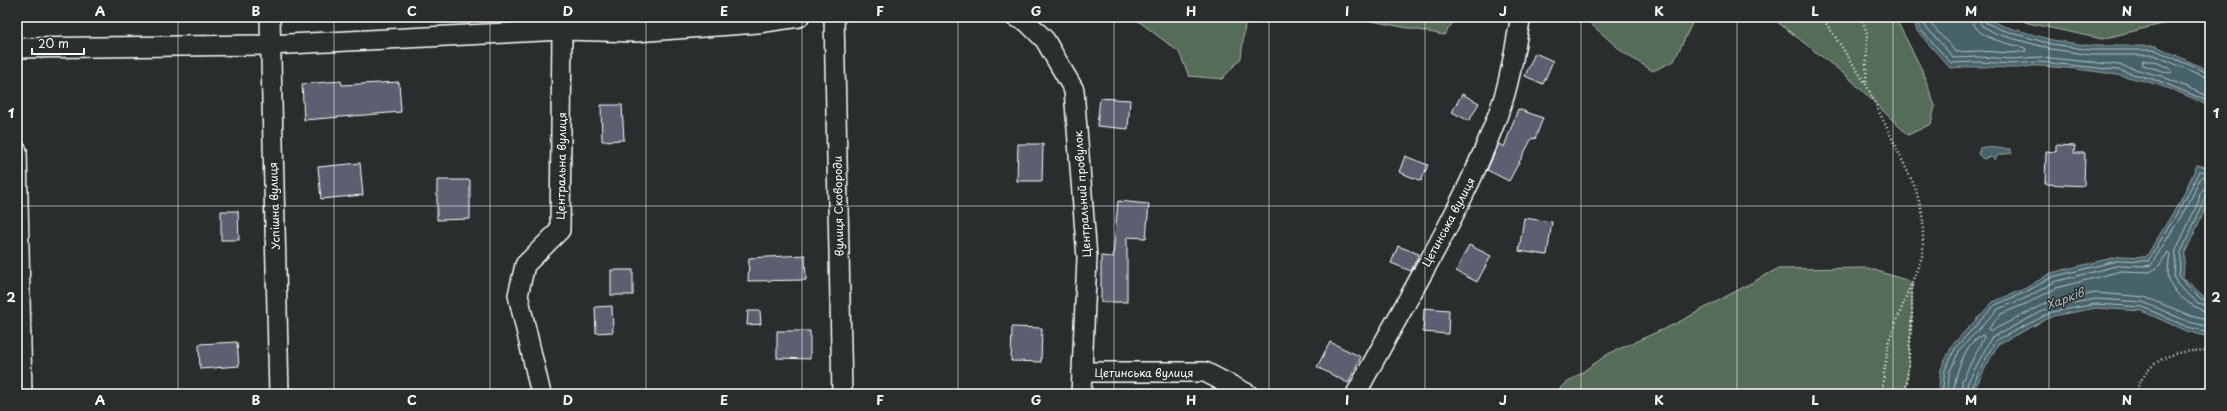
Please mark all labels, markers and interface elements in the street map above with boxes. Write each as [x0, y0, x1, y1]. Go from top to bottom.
text: A [95, 1, 105, 20]
text: B [252, 1, 261, 20]
text: C [407, 1, 417, 20]
text: D [563, 1, 573, 20]
text: E [720, 1, 728, 20]
text: F [876, 1, 884, 20]
text: G [1031, 1, 1041, 20]
text: H [1186, 1, 1196, 20]
text: I [1345, 1, 1349, 20]
text: J [1499, 1, 1507, 20]
text: K [1654, 1, 1664, 20]
text: L [1811, 1, 1819, 20]
text: M [1965, 1, 1977, 20]
text: N [2122, 1, 2132, 20]
scale bar [32, 30, 84, 56]
text: 20 m [38, 34, 69, 52]
text: 1 [8, 103, 14, 122]
text: 1 [2213, 103, 2219, 122]
street label: Центральна вулиця [552, 112, 570, 220]
street label: Центральний провулок [1069, 130, 1095, 258]
street label: вулиця Сковороди [829, 156, 847, 256]
street label: Успішна вулиця [264, 162, 284, 250]
street label: Цетинська вулиця [1417, 174, 1479, 270]
water label: Харків [2044, 282, 2088, 313]
text: 2 [6, 287, 16, 306]
text: 2 [2211, 287, 2221, 306]
street label: Цетинська вулиця [1094, 364, 1194, 381]
text: A [95, 390, 105, 409]
text: B [252, 390, 261, 409]
text: C [407, 390, 417, 409]
text: D [563, 390, 573, 409]
text: E [720, 390, 728, 409]
text: F [876, 390, 884, 409]
text: G [1031, 390, 1041, 409]
text: H [1186, 390, 1196, 409]
text: I [1345, 390, 1349, 409]
text: J [1499, 390, 1507, 409]
text: K [1654, 390, 1664, 409]
text: L [1811, 390, 1819, 409]
text: M [1965, 390, 1977, 409]
text: N [2122, 390, 2132, 409]

